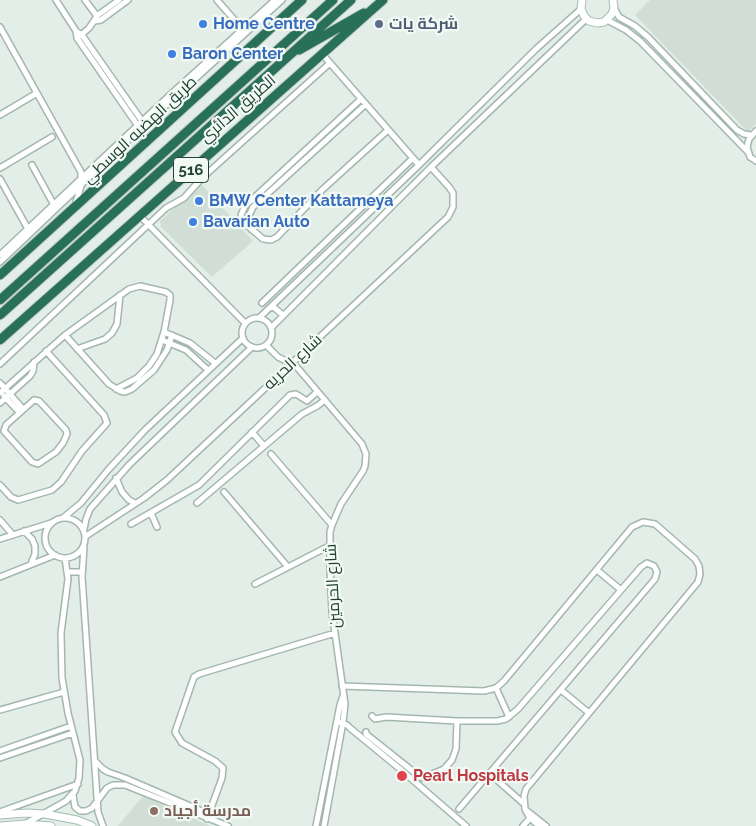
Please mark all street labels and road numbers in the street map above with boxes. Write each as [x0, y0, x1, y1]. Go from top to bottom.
street label: الطريق الدائري [196, 71, 280, 147]
street label: طريق الهضبه الوسطي [79, 72, 201, 188]
road number: 516 [174, 158, 208, 182]
street label: شارع الحريه [260, 330, 326, 394]
street label: شارع الحرمين [321, 543, 345, 629]

